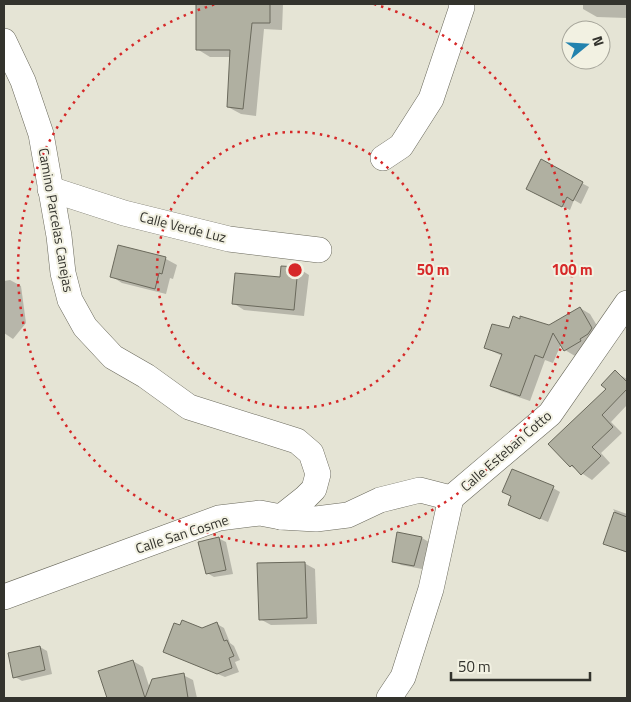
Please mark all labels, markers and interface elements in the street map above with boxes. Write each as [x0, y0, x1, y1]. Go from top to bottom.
north arrow [561, 20, 611, 70]
text: N [587, 33, 610, 49]
street label: Camino Parcelas Canejas [33, 146, 80, 294]
street label: Calle Verde Luz [138, 206, 229, 247]
text: 50 m [417, 258, 449, 281]
text: 100 m [551, 258, 593, 281]
centre of rings [286, 261, 304, 279]
street label: Calle Esteban Cotto [456, 405, 556, 496]
street label: Calle San Cosme [133, 509, 231, 558]
scale bar [451, 650, 590, 682]
text: 50 m [458, 655, 491, 678]

